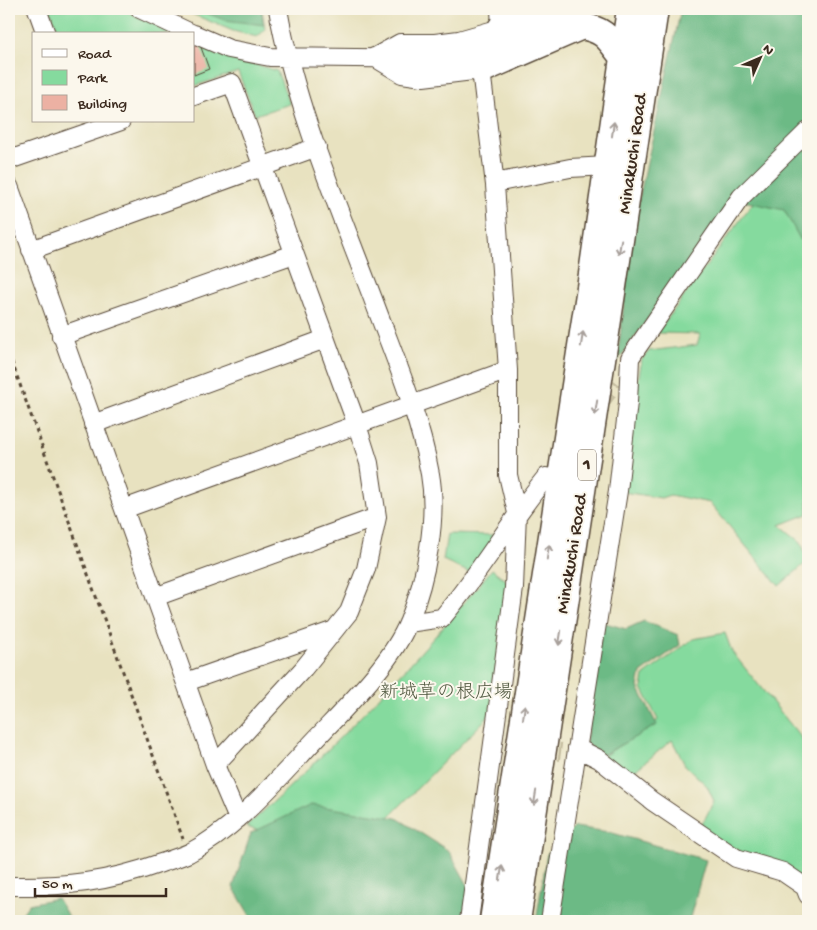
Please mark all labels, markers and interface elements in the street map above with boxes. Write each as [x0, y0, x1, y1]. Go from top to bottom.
legend [32, 32, 195, 122]
north arrow [734, 32, 784, 82]
text: N [758, 41, 777, 60]
text: Road [78, 46, 112, 64]
text: Park [77, 70, 108, 88]
street label: Minakuchi Road [614, 91, 654, 216]
text: Building [77, 96, 127, 114]
one-way arrow [608, 121, 618, 137]
one-way arrow [615, 239, 625, 255]
one-way arrow [577, 332, 587, 348]
one-way arrow [590, 400, 600, 416]
road number: 1 [578, 450, 596, 480]
street label: Minakuchi Road [552, 491, 594, 616]
one-way arrow [543, 544, 553, 560]
one-way arrow [555, 630, 565, 646]
park label: 新城草の根広場 [379, 681, 513, 705]
one-way arrow [520, 705, 530, 721]
one-way arrow [530, 790, 540, 806]
scale bar [35, 865, 166, 897]
one-way arrow [496, 866, 506, 882]
text: 50 m [42, 876, 73, 894]

